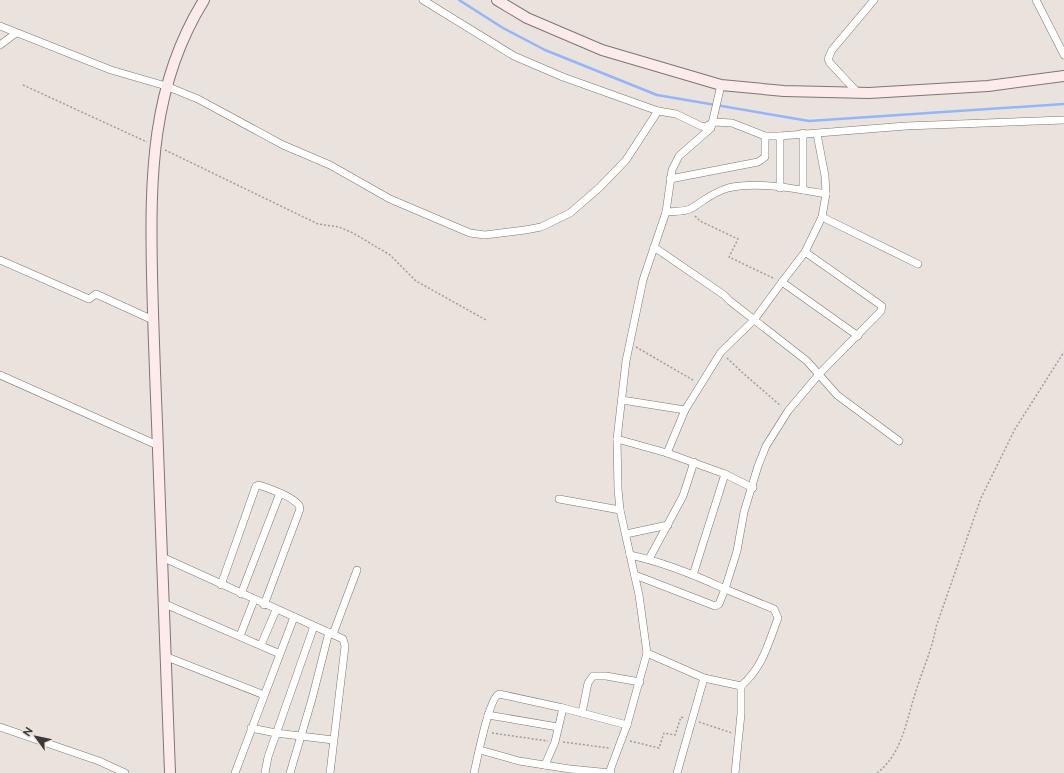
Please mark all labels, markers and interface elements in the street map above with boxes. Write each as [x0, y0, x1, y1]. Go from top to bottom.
north arrow [16, 717, 56, 757]
text: N [20, 725, 36, 739]

